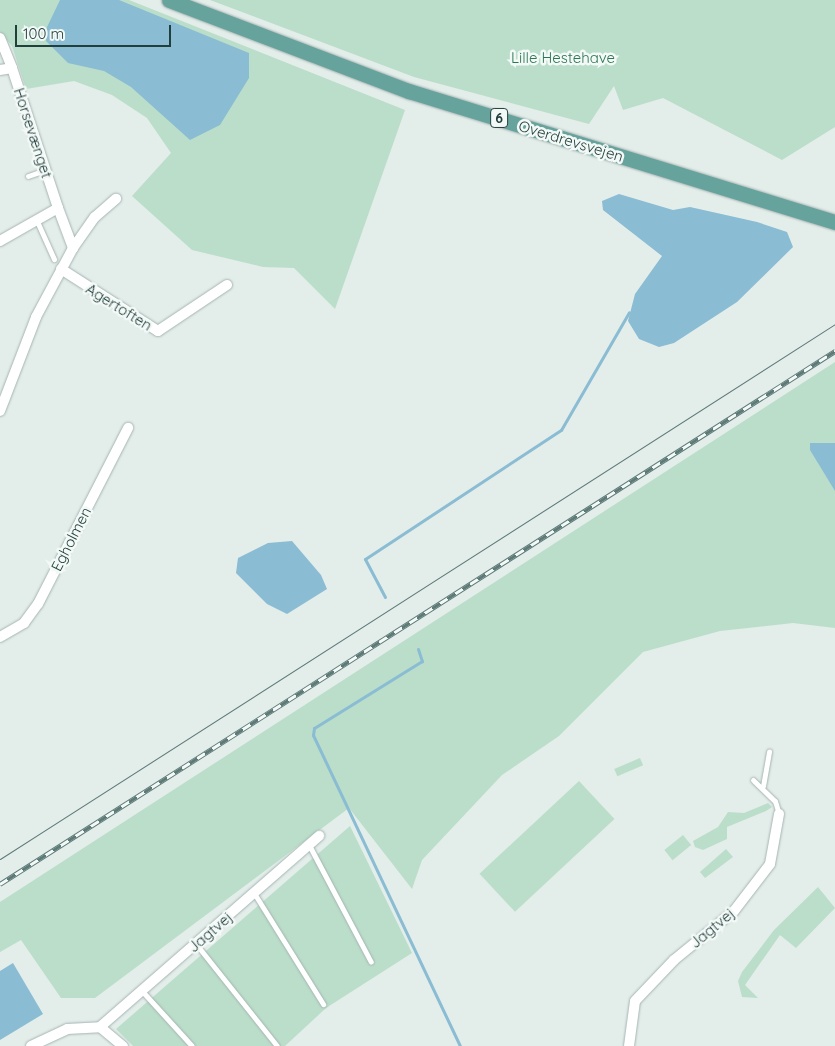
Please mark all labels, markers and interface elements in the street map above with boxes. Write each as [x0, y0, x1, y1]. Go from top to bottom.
scale bar [18, 15, 174, 47]
text: 100 m [23, 24, 64, 43]
park label: Lille Hestehave [511, 49, 615, 67]
street label: Horsevænget [10, 86, 56, 180]
road number: 6 [489, 106, 509, 130]
street label: Overdrevsvejen [516, 117, 626, 165]
street label: Agertoften [83, 280, 155, 334]
street label: Egholmen [47, 504, 95, 574]
street label: Jagtvej [686, 904, 738, 952]
street label: Jagtvej [184, 908, 236, 956]

